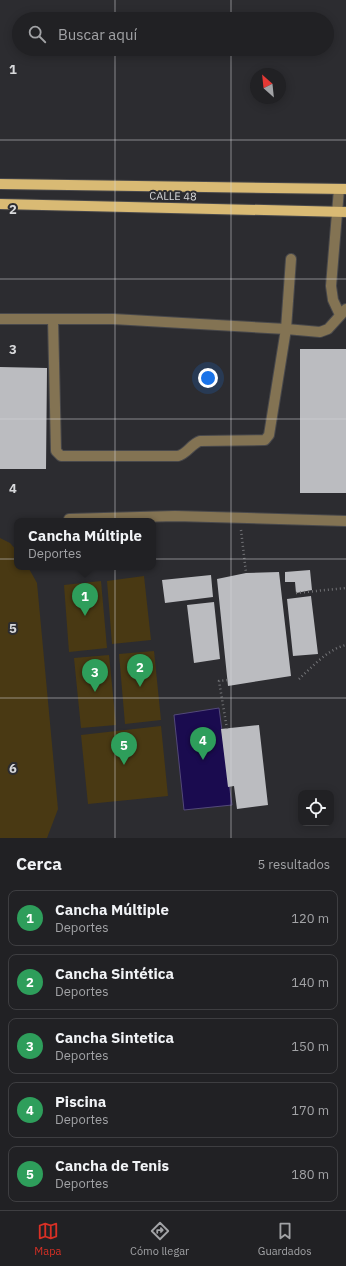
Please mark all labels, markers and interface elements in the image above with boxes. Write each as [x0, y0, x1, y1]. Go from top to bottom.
search box [12, 12, 334, 56]
icon: search [26, 23, 48, 45]
text: Buscar aquí [58, 25, 137, 44]
text: 1 [9, 61, 17, 78]
north arrow [250, 68, 286, 104]
street label: CALLE 48 [149, 189, 197, 203]
text: 2 [9, 201, 17, 218]
text: 3 [9, 341, 17, 358]
your location [198, 368, 218, 388]
text: 4 [9, 480, 17, 497]
popup [14, 518, 156, 570]
text: Cancha Múltiple [28, 526, 142, 545]
text: Deportes [28, 545, 82, 562]
pin: 1 [72, 583, 98, 616]
text: 5 [9, 620, 17, 637]
pin: 2 [127, 654, 153, 687]
pin: 3 [82, 659, 108, 692]
pin: 4 [190, 727, 216, 760]
pin: 5 [111, 732, 137, 765]
text: 6 [9, 760, 17, 777]
map controls [298, 790, 334, 826]
button: locate [298, 790, 334, 826]
text: Cerca [16, 853, 62, 875]
text: 5 resultados [257, 856, 330, 873]
text: Cancha Múltiple [55, 900, 169, 919]
text: 1 [26, 910, 34, 927]
text: 120 m [291, 910, 329, 927]
text: Deportes [55, 919, 108, 936]
text: Cancha Sintética [55, 964, 174, 983]
text: 2 [26, 974, 34, 991]
text: 140 m [291, 974, 329, 991]
text: Deportes [55, 983, 108, 1000]
text: Cancha Sintetica [55, 1028, 174, 1047]
text: 3 [26, 1038, 34, 1055]
text: 150 m [291, 1038, 329, 1055]
text: Deportes [55, 1047, 108, 1064]
text: Piscina [55, 1092, 106, 1111]
text: 4 [26, 1102, 34, 1119]
text: 170 m [291, 1102, 329, 1119]
text: Deportes [55, 1111, 108, 1128]
text: Cancha de Tenis [55, 1156, 169, 1175]
text: 5 [26, 1166, 34, 1183]
text: 180 m [291, 1166, 329, 1183]
text: Deportes [55, 1175, 108, 1192]
tab: Mapa [34, 1220, 61, 1258]
tab: Cómo llegar [130, 1220, 189, 1258]
tab: Guardados [258, 1220, 312, 1258]

